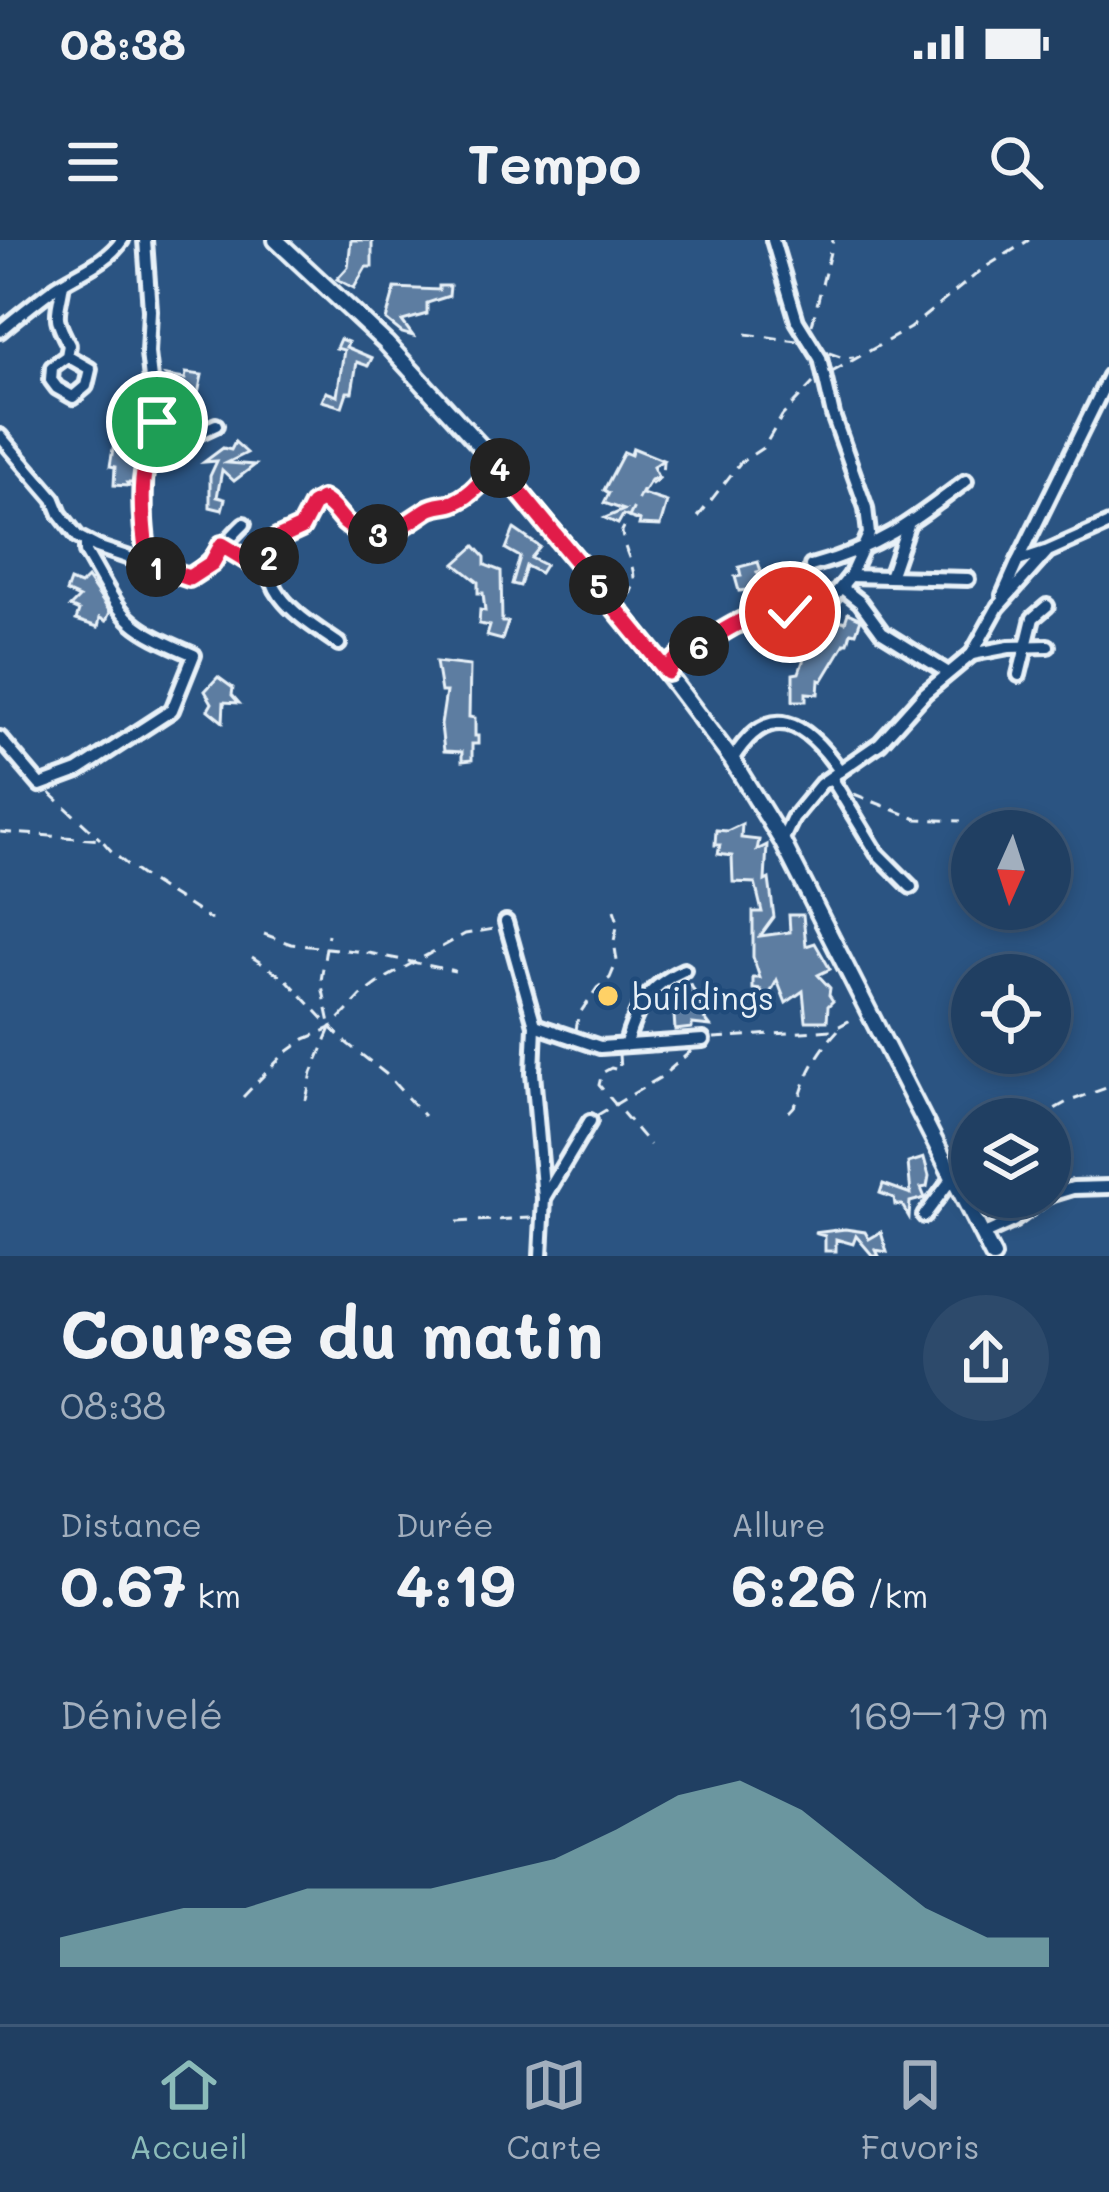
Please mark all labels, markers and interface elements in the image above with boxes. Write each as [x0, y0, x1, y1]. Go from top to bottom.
text: 08:38 [60, 13, 186, 71]
text: Tempo [468, 127, 641, 198]
icon: menu [60, 129, 126, 195]
icon: search [983, 129, 1049, 195]
pin [106, 371, 208, 473]
icon: arrive [124, 389, 190, 455]
pin: 4 [470, 438, 530, 498]
text: 4 [490, 446, 510, 489]
pin: 3 [348, 504, 408, 564]
text: 3 [368, 512, 388, 555]
pin: 2 [239, 527, 299, 587]
text: 2 [260, 535, 278, 578]
pin: 1 [126, 537, 186, 597]
text: 1 [149, 545, 163, 588]
pin: 5 [569, 555, 629, 615]
pin [739, 561, 841, 663]
text: 5 [589, 563, 609, 606]
icon: check [757, 579, 823, 645]
pin: 6 [669, 616, 729, 676]
text: 6 [689, 624, 709, 667]
north arrow [951, 810, 1071, 930]
map controls [951, 810, 1071, 1218]
button: locate [951, 954, 1071, 1074]
place label: buildings [632, 975, 774, 1018]
marker: buildings [595, 983, 621, 1009]
button: layers [951, 1098, 1071, 1218]
text: Course du matin [60, 1290, 603, 1376]
button: share [923, 1295, 1049, 1421]
text: 08:38 [60, 1378, 166, 1429]
text: Distance [60, 1502, 202, 1545]
text: Durée [396, 1502, 494, 1545]
text: Allure [731, 1502, 826, 1545]
text: 0.67 [60, 1545, 187, 1623]
text: 4:19 [396, 1545, 515, 1623]
text: 6:26 [731, 1545, 857, 1623]
text: km [187, 1573, 241, 1616]
text: /km [857, 1573, 928, 1616]
text: Dénivelé [60, 1688, 223, 1739]
text: 169–179 m [847, 1688, 1049, 1739]
tab: Accueil [129, 2052, 248, 2167]
tab: Carte [507, 2052, 602, 2167]
tab: Favoris [861, 2052, 980, 2167]

